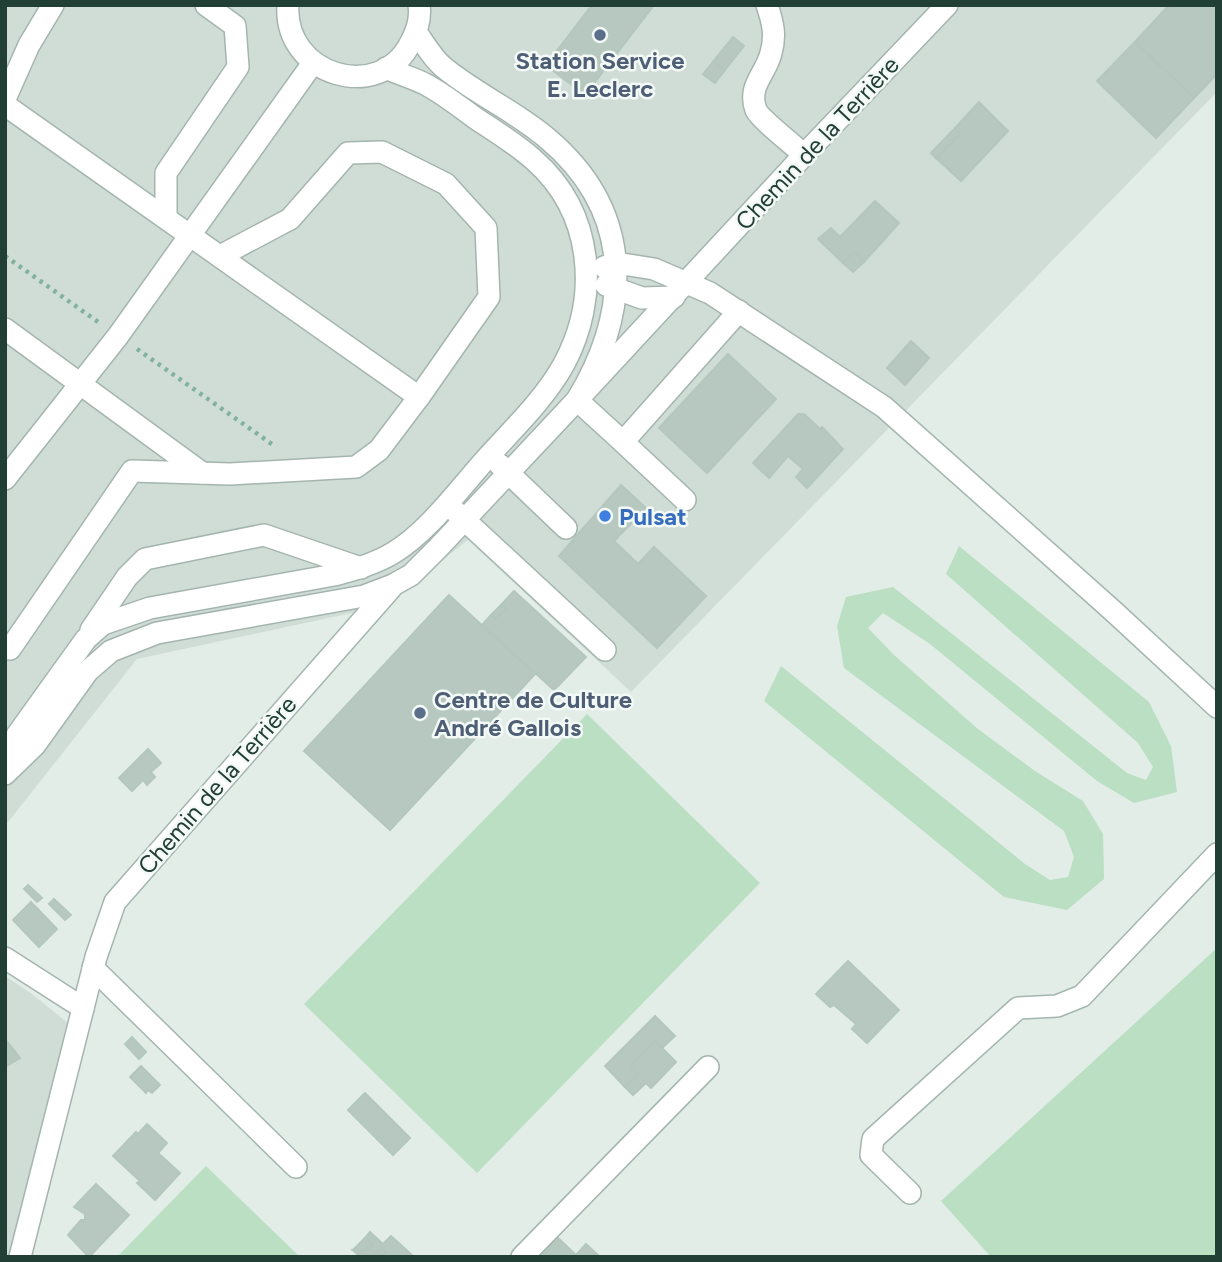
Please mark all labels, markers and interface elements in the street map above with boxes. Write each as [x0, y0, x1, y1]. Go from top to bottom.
marker: Station Service E. Leclerc [592, 27, 608, 43]
place label: Station Service E. Leclerc [515, 46, 685, 103]
street label: Chemin de la Terrière [729, 50, 905, 236]
place label: Pulsat [619, 502, 687, 531]
marker: Pulsat [597, 508, 613, 524]
place label: Centre de Culture André Gallois [434, 685, 632, 742]
street label: Chemin de la Terrière [132, 690, 302, 880]
marker: Centre de Culture André Gallois [412, 705, 428, 721]

